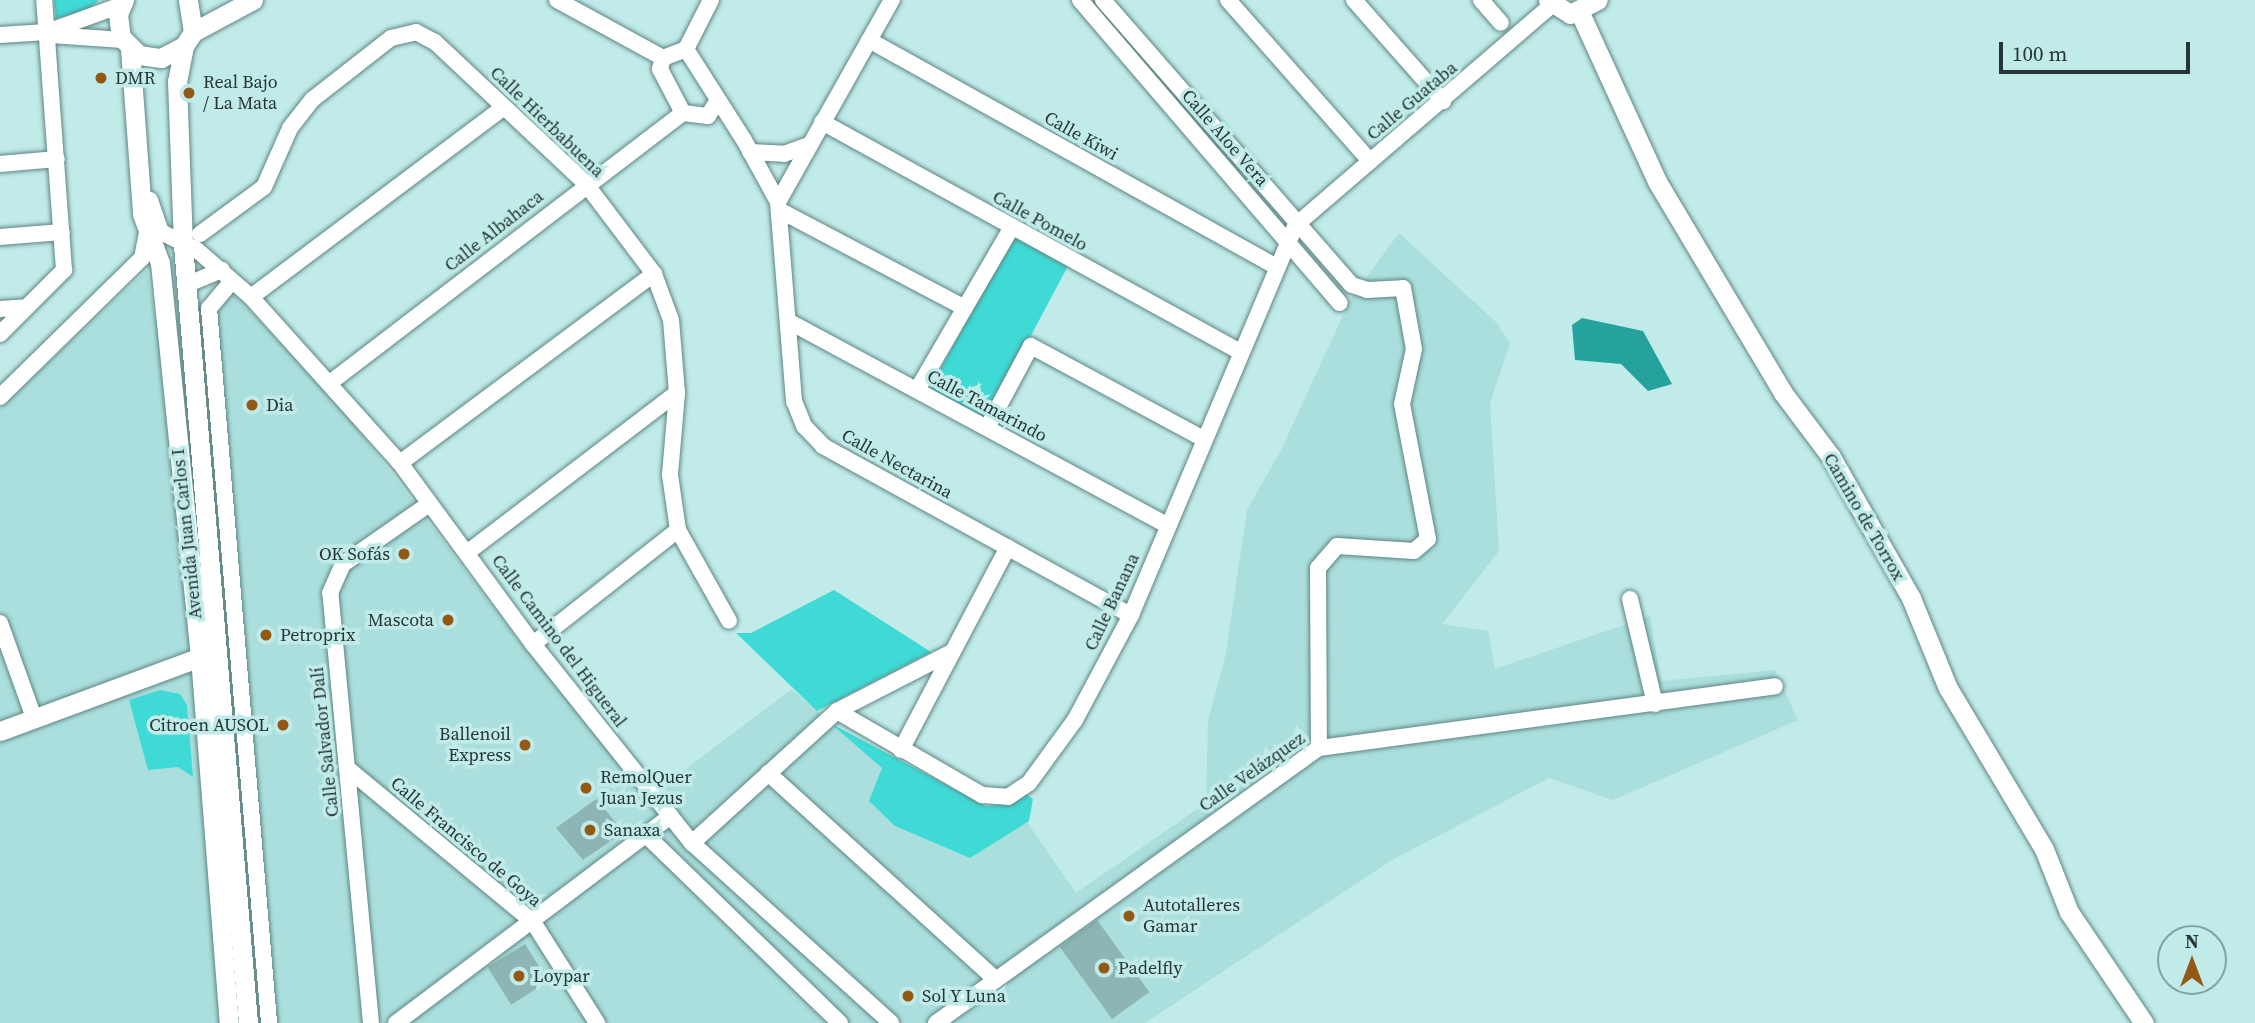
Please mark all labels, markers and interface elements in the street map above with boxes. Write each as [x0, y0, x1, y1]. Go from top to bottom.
scale bar [2003, 28, 2194, 72]
text: 100 m [2012, 39, 2067, 68]
street label: Calle Guataba [1362, 57, 1462, 145]
street label: Calle Hierbabuena [486, 62, 608, 182]
place label: DMR [115, 67, 155, 89]
marker: DMR [93, 70, 109, 86]
place label: Real Bajo / La Mata [203, 72, 278, 114]
marker: Real Bajo / La Mata [181, 85, 197, 101]
street label: Calle Aloe Vera [1177, 85, 1273, 191]
street label: Calle Kiwi [1040, 107, 1122, 165]
street label: Calle Albahaca [440, 186, 548, 276]
street label: Calle Pomelo [989, 186, 1091, 256]
street label: Calle Tamarindo [923, 365, 1051, 447]
place label: Dia [266, 394, 293, 416]
marker: Dia [244, 397, 260, 413]
street label: Calle Nectarina [838, 425, 956, 503]
street label: Avenida Juan Carlos I [167, 448, 207, 620]
street label: Camino de Torrox [1819, 449, 1909, 585]
place label: OK Sofás [319, 543, 390, 565]
marker: OK Sofás [396, 546, 412, 562]
street label: Calle Camino del Higueral [487, 550, 631, 732]
street label: Calle Banana [1080, 550, 1144, 654]
place label: Mascota [368, 609, 434, 631]
marker: Mascota [440, 612, 456, 628]
place label: Petroprix [280, 624, 355, 646]
marker: Petroprix [258, 627, 274, 643]
street label: Calle Salvador Dalí [306, 666, 344, 818]
place label: Citroen AUSOL [149, 714, 269, 736]
marker: Citroen AUSOL [275, 717, 291, 733]
place label: Ballenoil Express [439, 724, 511, 766]
street label: Calle Velázquez [1195, 727, 1309, 817]
marker: Ballenoil Express [517, 737, 533, 753]
place label: RemolQuer Juan Jezus [600, 767, 692, 810]
street label: Calle Francisco de Goya [386, 772, 546, 912]
marker: RemolQuer Juan Jezus [578, 780, 594, 796]
place label: Sanaxa [604, 819, 661, 841]
marker: Sanaxa [582, 822, 598, 838]
place label: Autotalleres Gamar [1143, 895, 1240, 937]
marker: Autotalleres Gamar [1121, 908, 1137, 924]
north arrow [2157, 925, 2227, 995]
text: N [2185, 928, 2199, 954]
place label: Padelfly [1118, 957, 1182, 979]
marker: Padelfly [1096, 960, 1112, 976]
place label: Loypar [533, 965, 590, 987]
marker: Loypar [511, 968, 527, 984]
place label: Sol Y Luna [922, 985, 1007, 1007]
marker: Sol Y Luna [900, 988, 916, 1004]

